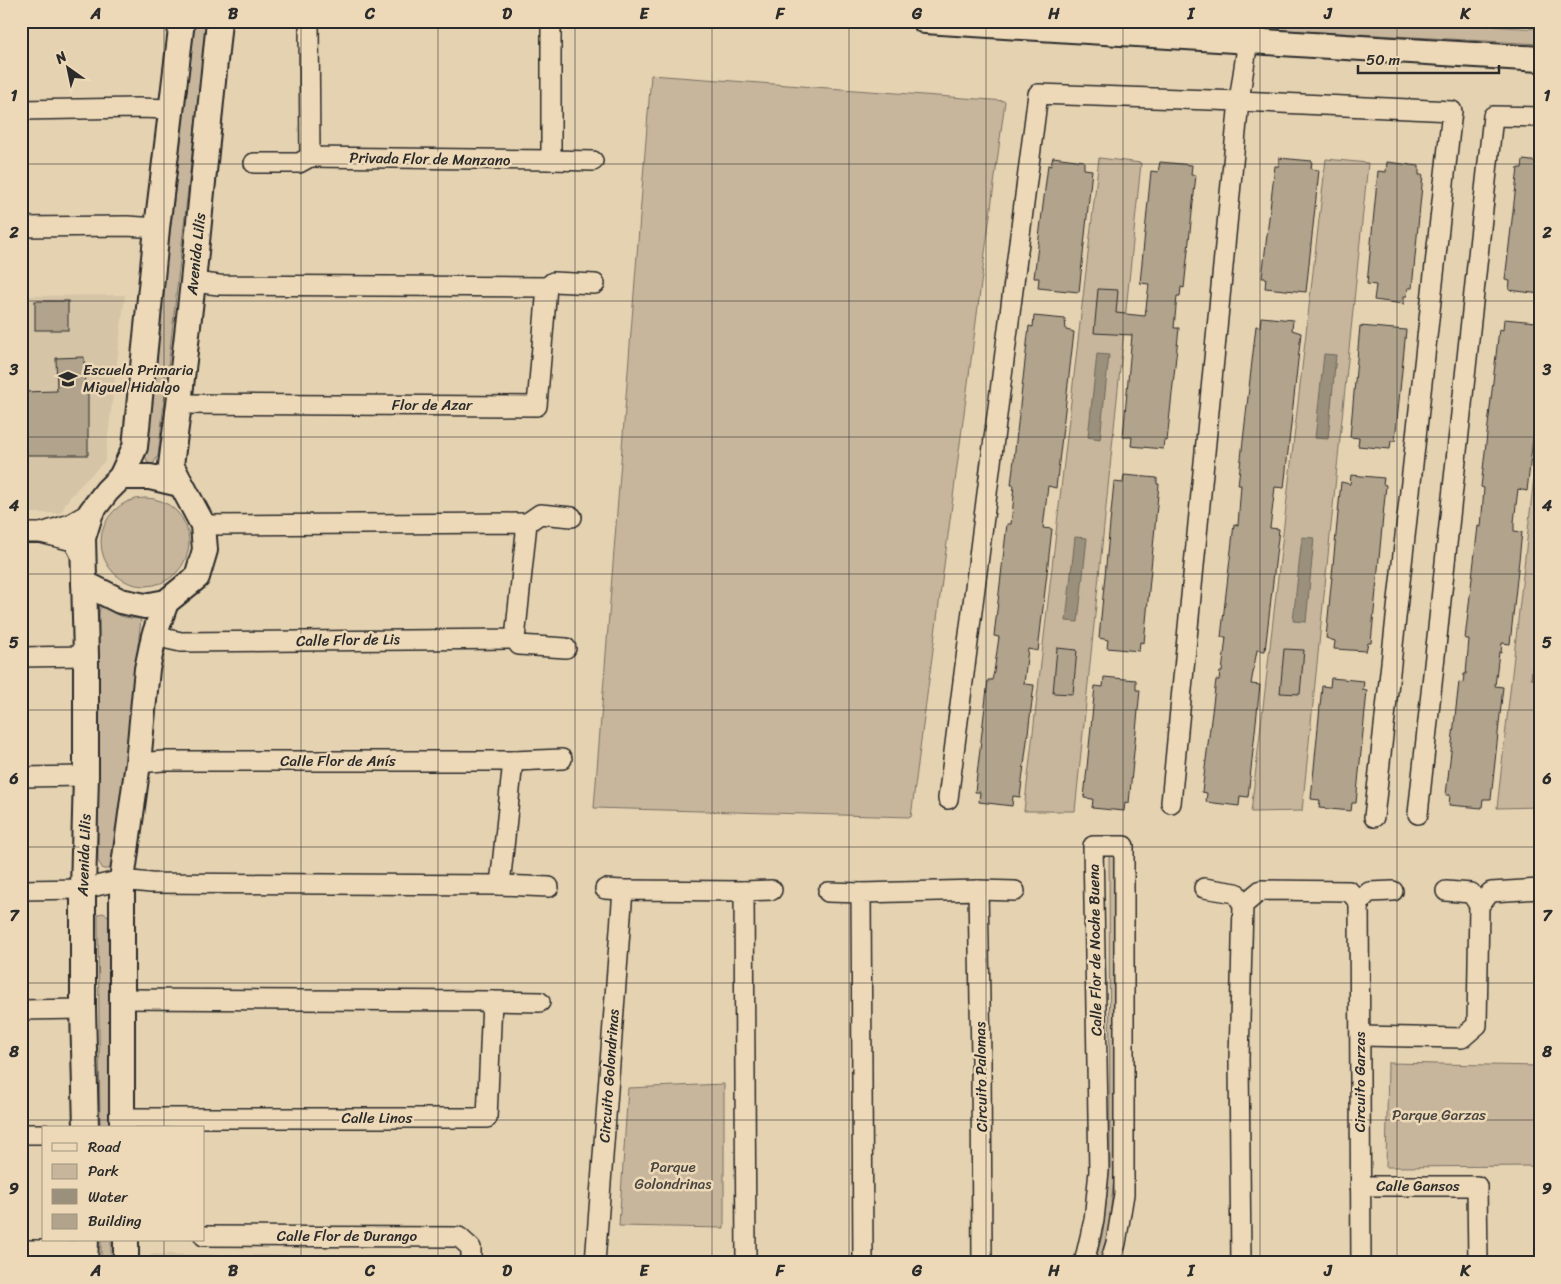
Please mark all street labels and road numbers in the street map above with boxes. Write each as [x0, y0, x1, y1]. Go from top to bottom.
street label: Privada Flor de Manzano [349, 145, 511, 173]
street label: Avenida Lilis [179, 212, 213, 297]
street label: Flor de Azar [392, 392, 473, 418]
street label: Calle Flor de Lis [296, 626, 401, 654]
street label: Calle Flor de Anís [280, 748, 396, 774]
street label: Avenida Lilis [70, 813, 98, 898]
street label: Calle Flor de Noche Buena [1080, 863, 1109, 1036]
street label: Circuito Golondrinas [591, 1008, 627, 1144]
street label: Circuito Palomas [967, 1021, 995, 1132]
street label: Circuito Garzas [1347, 1031, 1373, 1132]
street label: Calle Linos [342, 1105, 412, 1131]
street label: Calle Gansos [1376, 1173, 1460, 1199]
street label: Calle Flor de Durango [277, 1223, 418, 1249]

